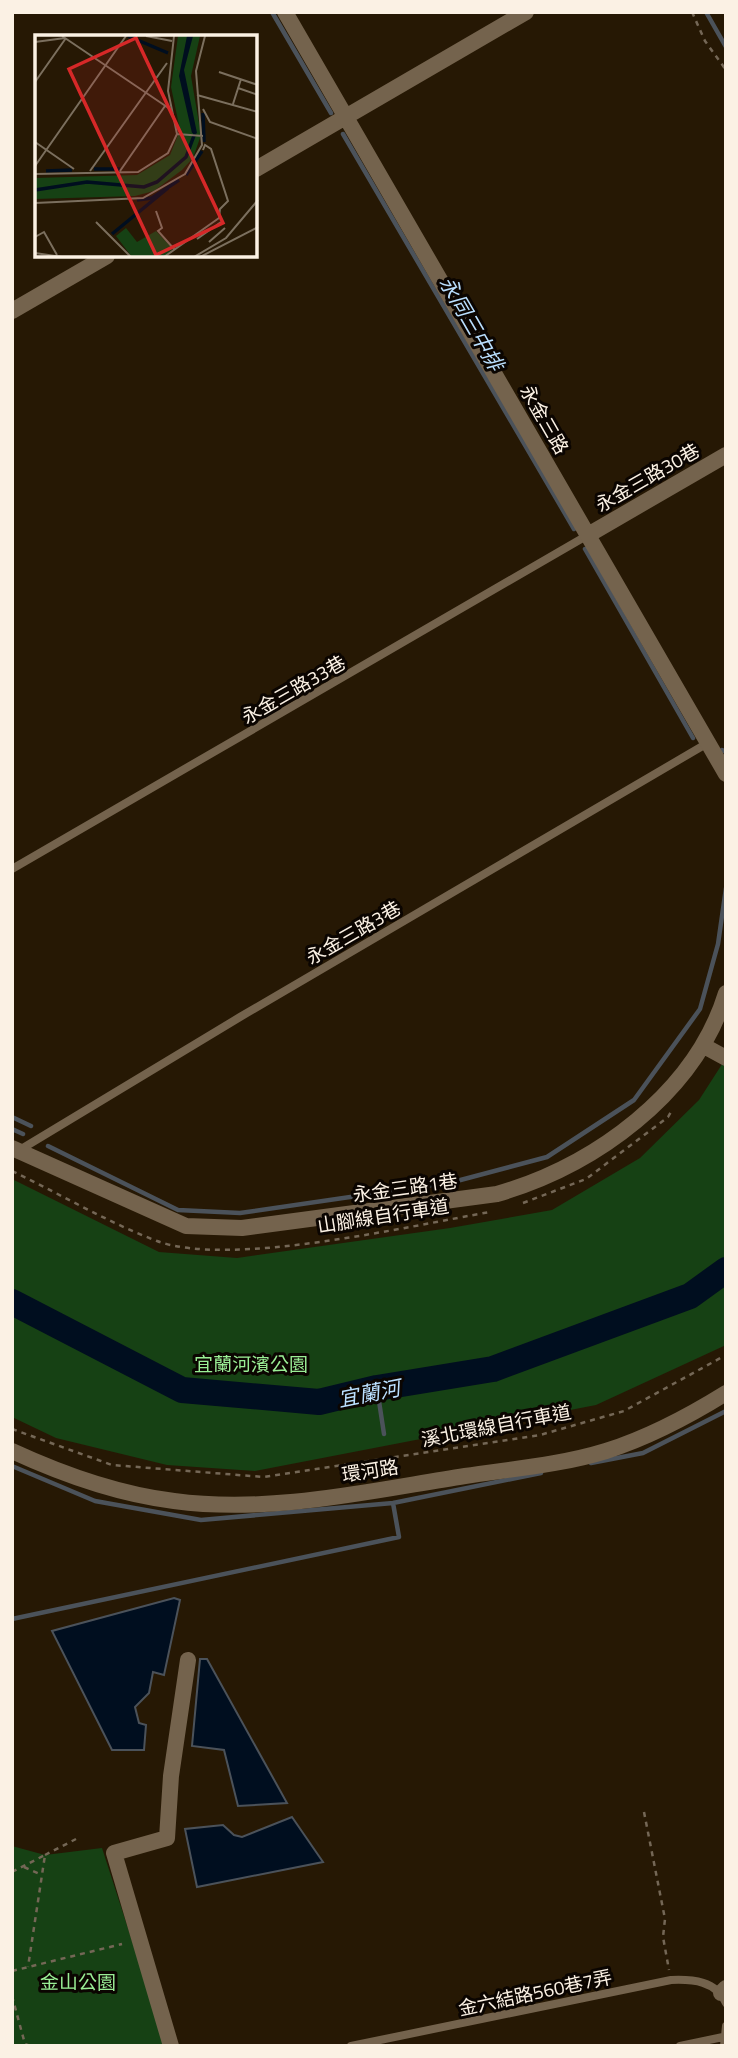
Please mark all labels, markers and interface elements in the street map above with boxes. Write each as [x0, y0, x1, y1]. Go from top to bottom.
inset map [35, 35, 257, 257]
water label: 永同三中排 [432, 270, 514, 379]
street label: 永金三路 [513, 379, 577, 459]
street label: 永金三路30巷 [589, 435, 705, 519]
street label: 永金三路33巷 [235, 647, 351, 731]
street label: 永金三路3巷 [300, 893, 406, 971]
street label: 永金三路1巷 [351, 1165, 459, 1209]
street label: 山腳線自行車道 [315, 1190, 451, 1240]
park label: 宜蘭河濱公園 [194, 1349, 308, 1378]
water label: 宜蘭河 [335, 1371, 407, 1415]
street label: 溪北環線自行車道 [419, 1396, 573, 1454]
street label: 環河路 [340, 1451, 400, 1489]
street label: 金六結路560巷7弄 [455, 1962, 615, 2022]
park label: 金山公園 [40, 1967, 116, 1996]

